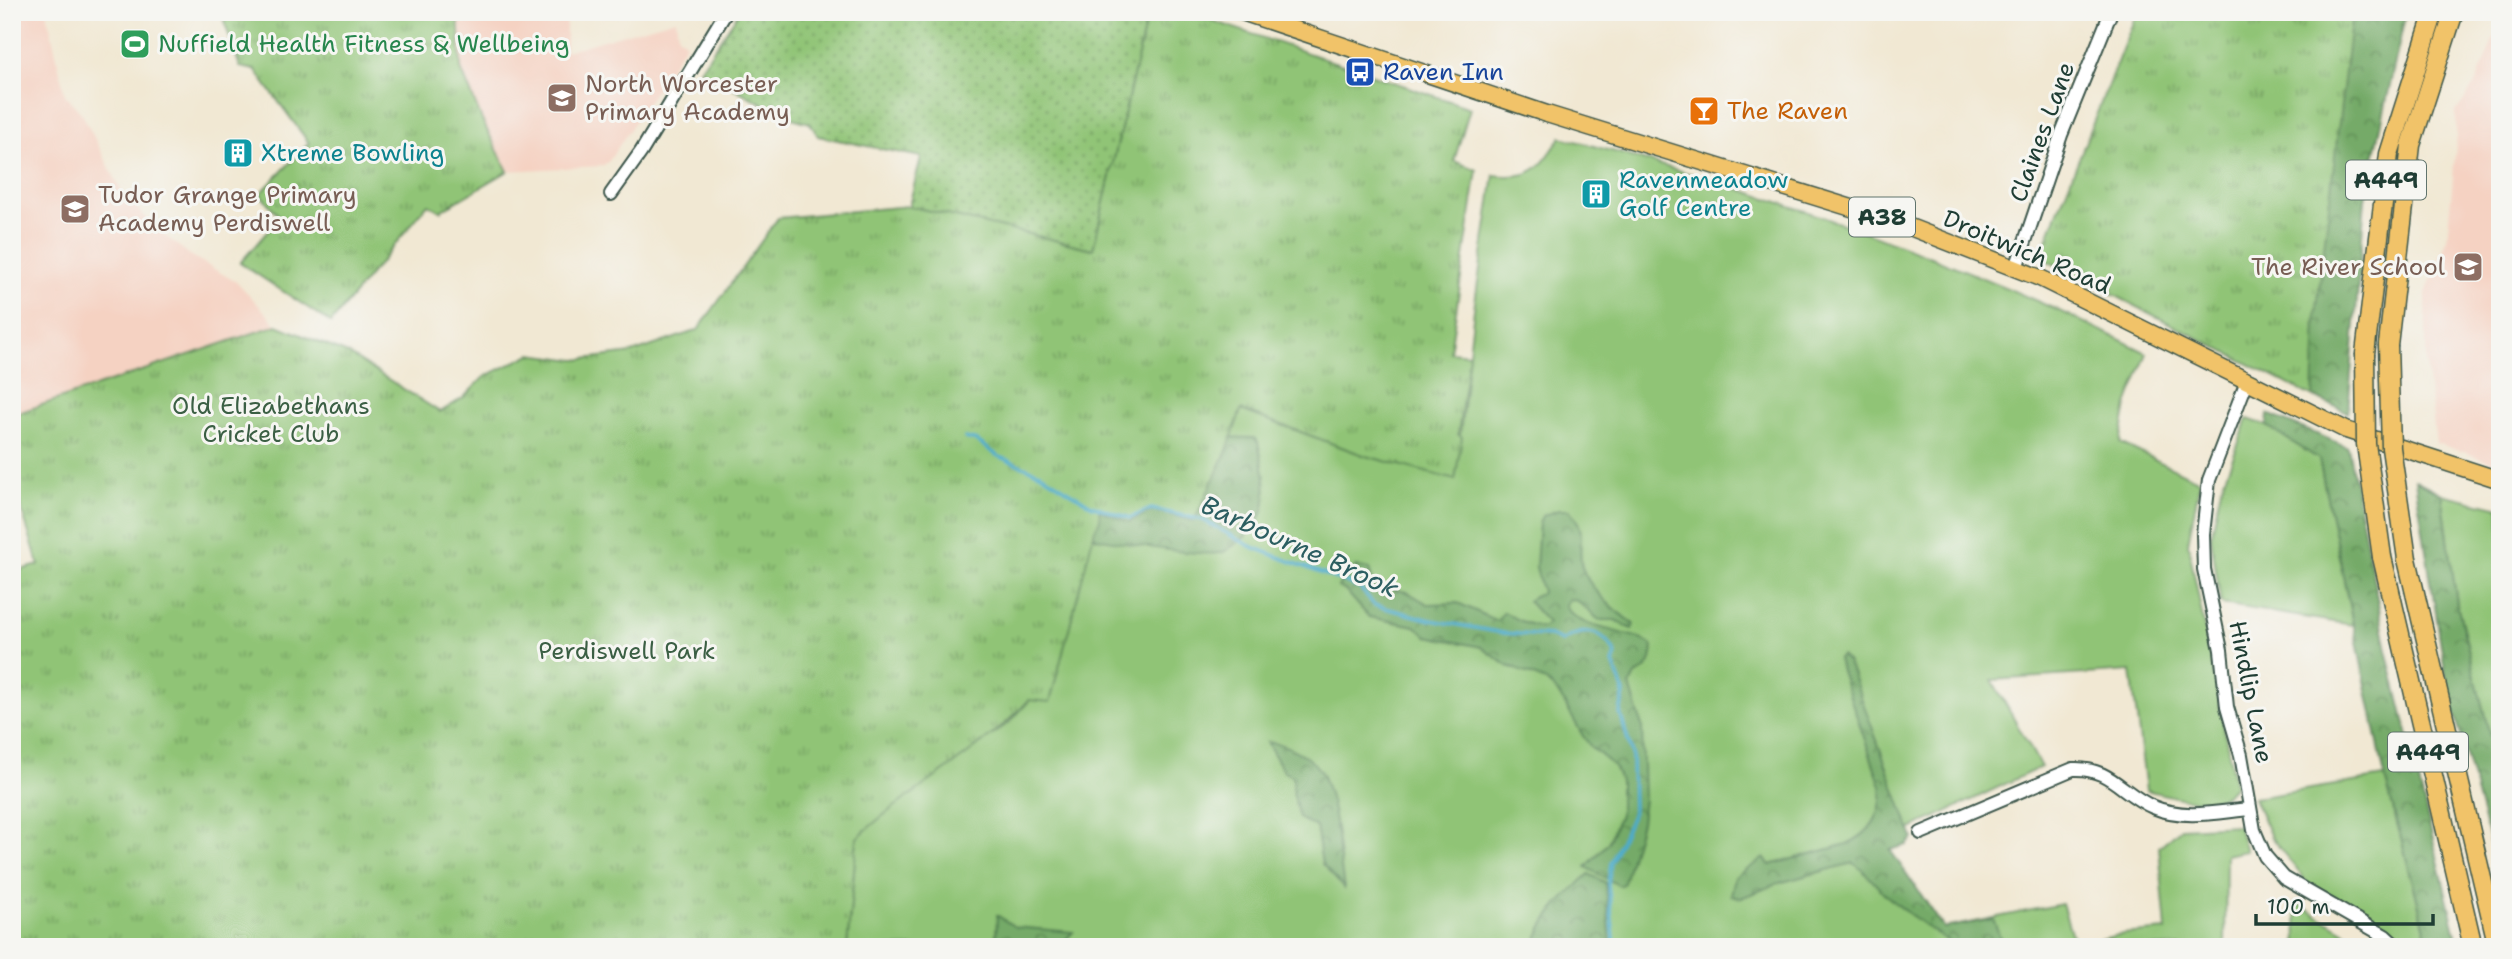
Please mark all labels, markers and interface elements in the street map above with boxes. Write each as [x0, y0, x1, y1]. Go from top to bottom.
sports icon: Nuffield Health Fitness & Wellbeing [118, 27, 152, 61]
place label: Nuffield Health Fitness & Wellbeing [158, 28, 569, 60]
bus stop icon: Raven Inn [1343, 55, 1377, 89]
place label: Raven Inn [1383, 56, 1504, 88]
street label: Claines Lane [2002, 57, 2082, 207]
place label: North Worcester Primary Academy [585, 68, 790, 128]
school or university icon: North Worcester Primary Academy [545, 81, 579, 115]
bar icon: The Raven [1687, 94, 1721, 128]
place label: The Raven [1727, 95, 1848, 127]
building icon: Xtreme Bowling [221, 136, 255, 170]
place label: Xtreme Bowling [261, 137, 444, 169]
road number: A449 [2346, 160, 2426, 200]
place label: Ravenmeadow Golf Centre [1619, 164, 1788, 224]
building icon: Ravenmeadow Golf Centre [1579, 177, 1613, 211]
place label: Tudor Grange Primary Academy Perdiswell [98, 179, 357, 239]
school or university icon: Tudor Grange Primary Academy Perdiswell [58, 192, 92, 226]
road number: A38 [1849, 198, 1915, 236]
street label: Droitwich Road [1938, 202, 2116, 302]
school or university icon: The River School [2451, 250, 2485, 284]
place label: The River School [2251, 251, 2446, 283]
park label: Old Elizabethans Cricket Club [172, 390, 370, 450]
water label: Barbourne Brook [1195, 487, 1405, 605]
street label: Hindlip Lane [2221, 618, 2281, 766]
park label: Perdiswell Park [538, 635, 716, 667]
road number: A449 [2388, 732, 2468, 772]
scale bar [2256, 882, 2433, 926]
text: 100 m [2267, 893, 2330, 921]

